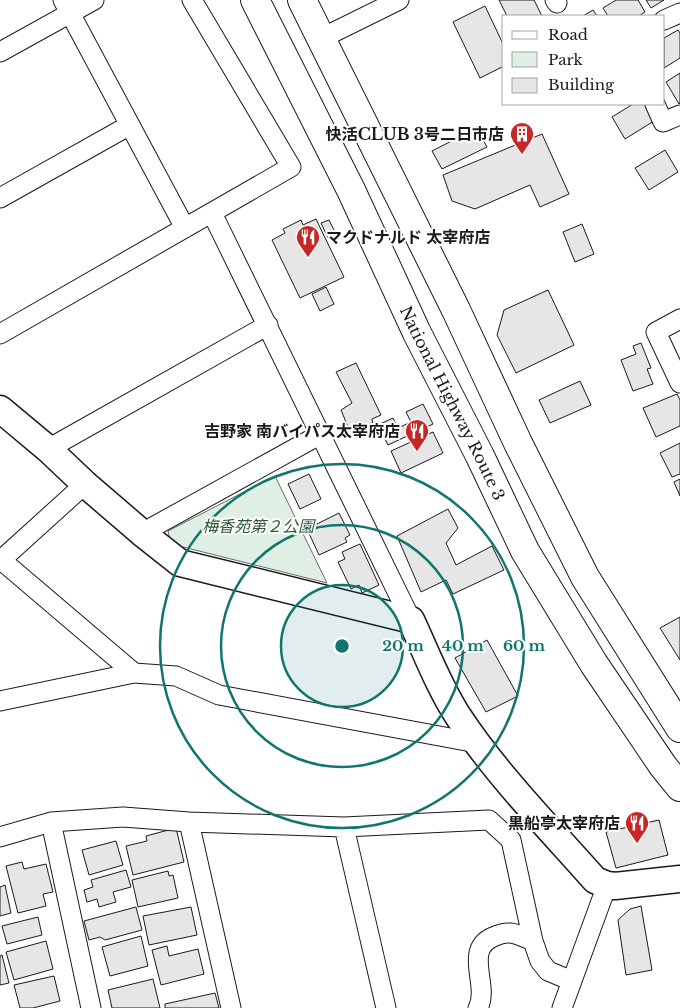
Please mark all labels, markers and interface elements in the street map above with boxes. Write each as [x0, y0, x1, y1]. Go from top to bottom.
legend [502, 15, 665, 105]
text: Road [548, 25, 588, 44]
text: Park [548, 50, 584, 69]
text: Building [548, 75, 615, 94]
building icon: 快活CLUB 3号二日市店 [509, 121, 535, 155]
place label: 快活CLUB 3号二日市店 [326, 124, 504, 144]
restaurant icon: マクドナルド 太宰府店 [295, 224, 321, 258]
place label: マクドナルド 太宰府店 [326, 227, 490, 247]
street label: National Highway Route 3 [396, 303, 509, 503]
restaurant icon: 吉野家 南バイパス太宰府店 [404, 418, 430, 452]
place label: 吉野家 南バイパス太宰府店 [204, 421, 400, 441]
park label: 梅香苑第２公園 [202, 516, 316, 536]
text: 20 m [382, 636, 424, 655]
text: 40 m [442, 636, 484, 655]
text: 60 m [503, 636, 545, 655]
centre of rings [333, 637, 351, 655]
restaurant icon: 黒船亭太宰府店 [624, 810, 650, 844]
place label: 黒船亭太宰府店 [508, 813, 620, 833]

